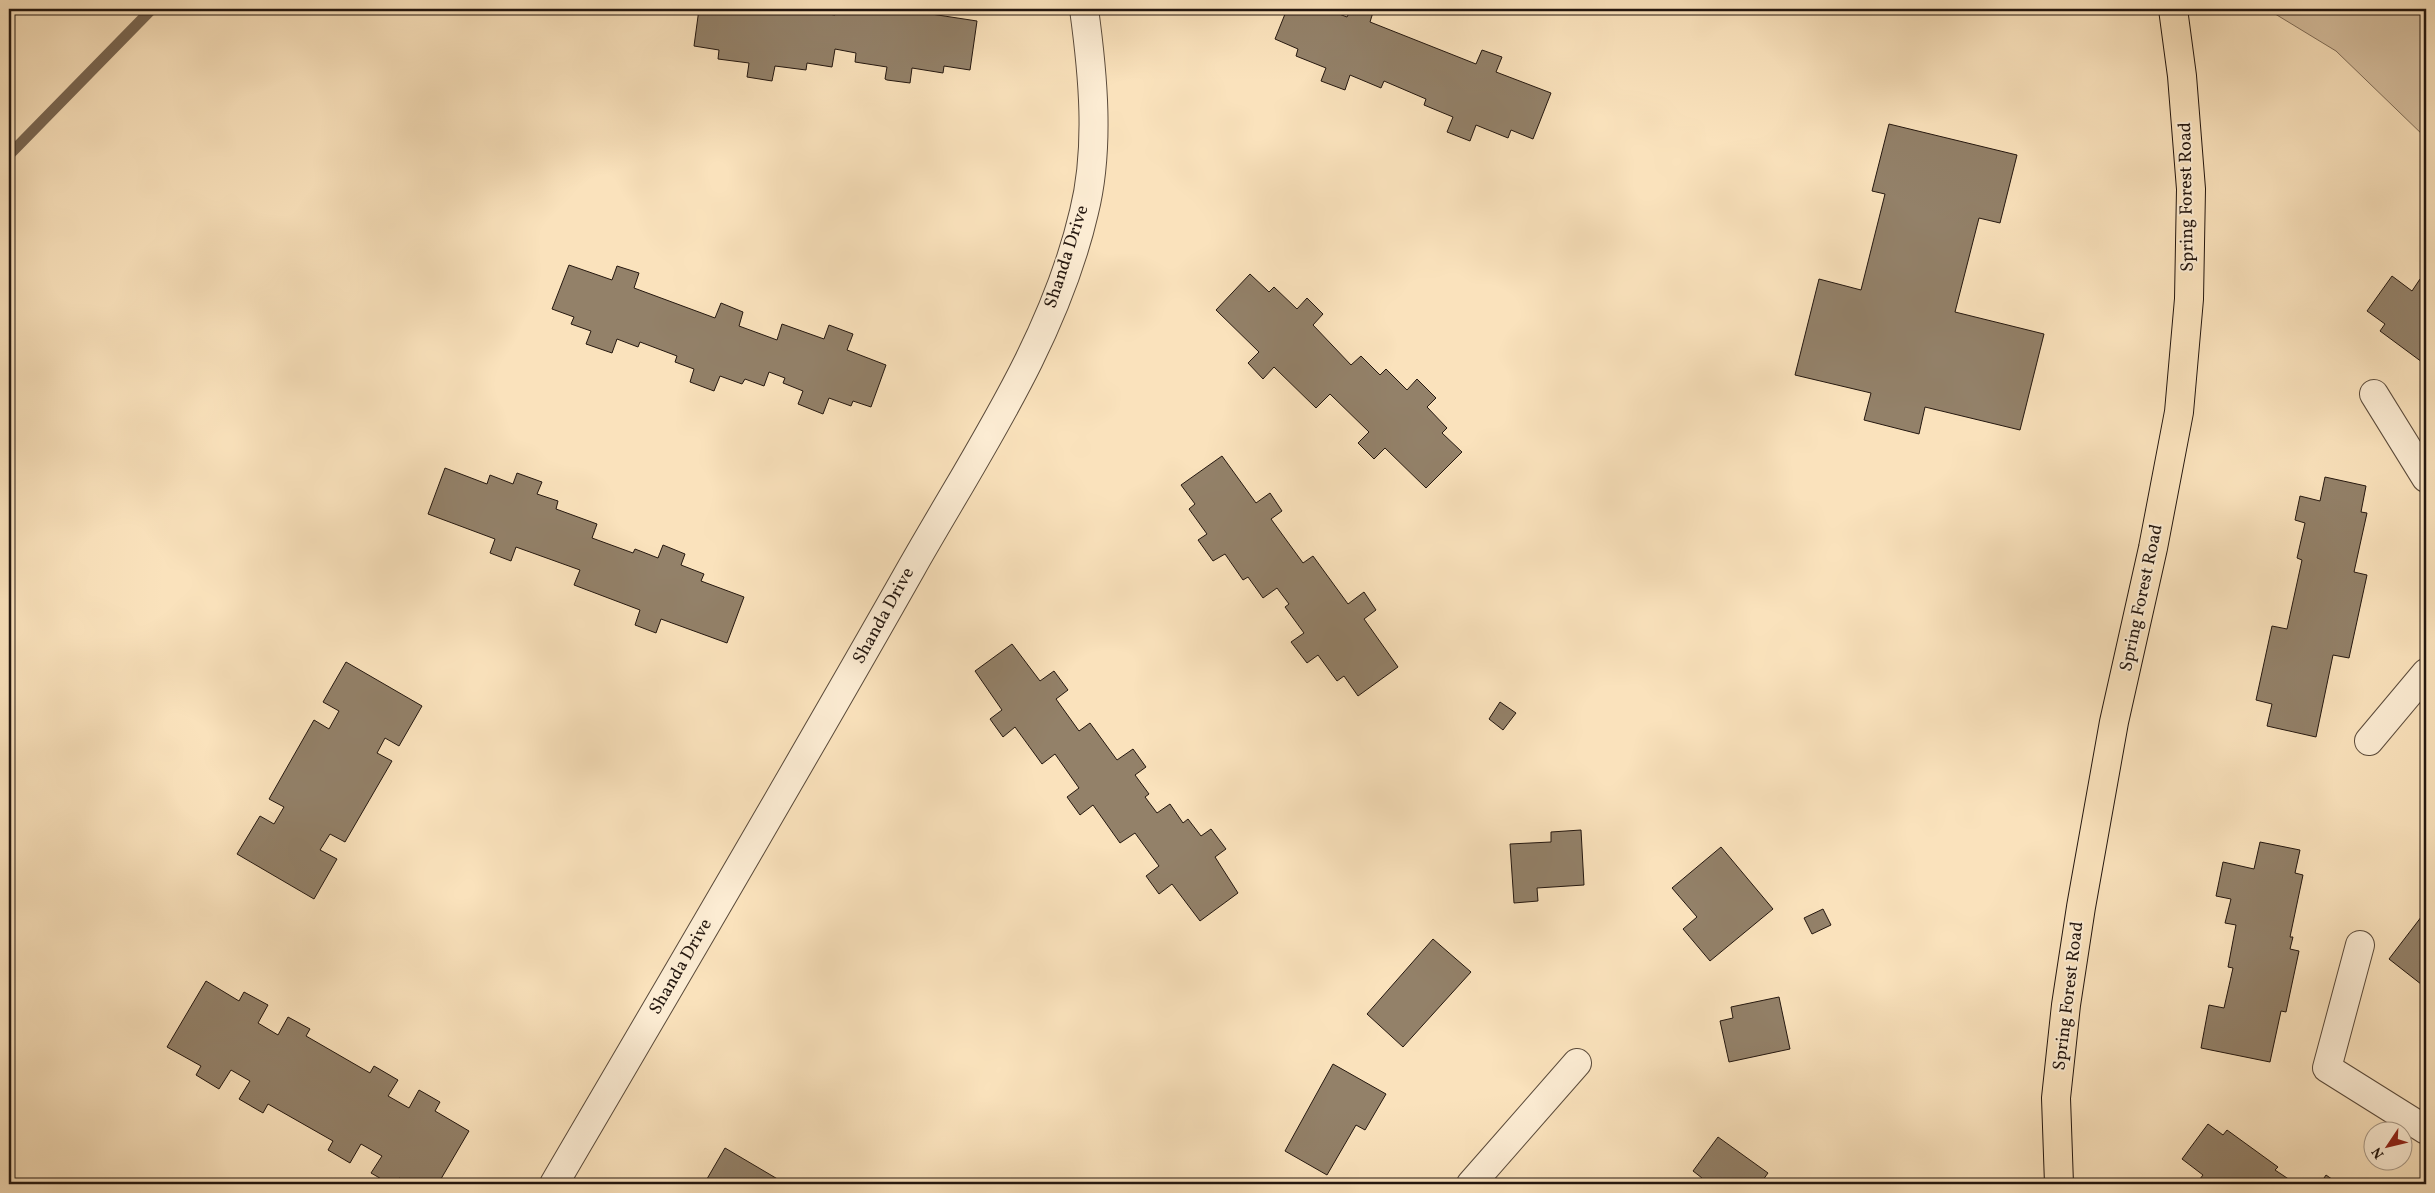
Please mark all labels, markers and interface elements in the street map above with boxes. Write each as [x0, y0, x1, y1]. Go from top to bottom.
street label: Spring Forest Road [2173, 122, 2201, 272]
street label: Shanda Drive [1039, 202, 1095, 312]
street label: Spring Forest Road [2114, 522, 2170, 674]
street label: Shanda Drive [847, 563, 921, 669]
street label: Shanda Drive [643, 914, 719, 1020]
street label: Spring Forest Road [2047, 920, 2091, 1072]
north arrow [2362, 1120, 2412, 1170]
text: N [2368, 1143, 2389, 1162]

